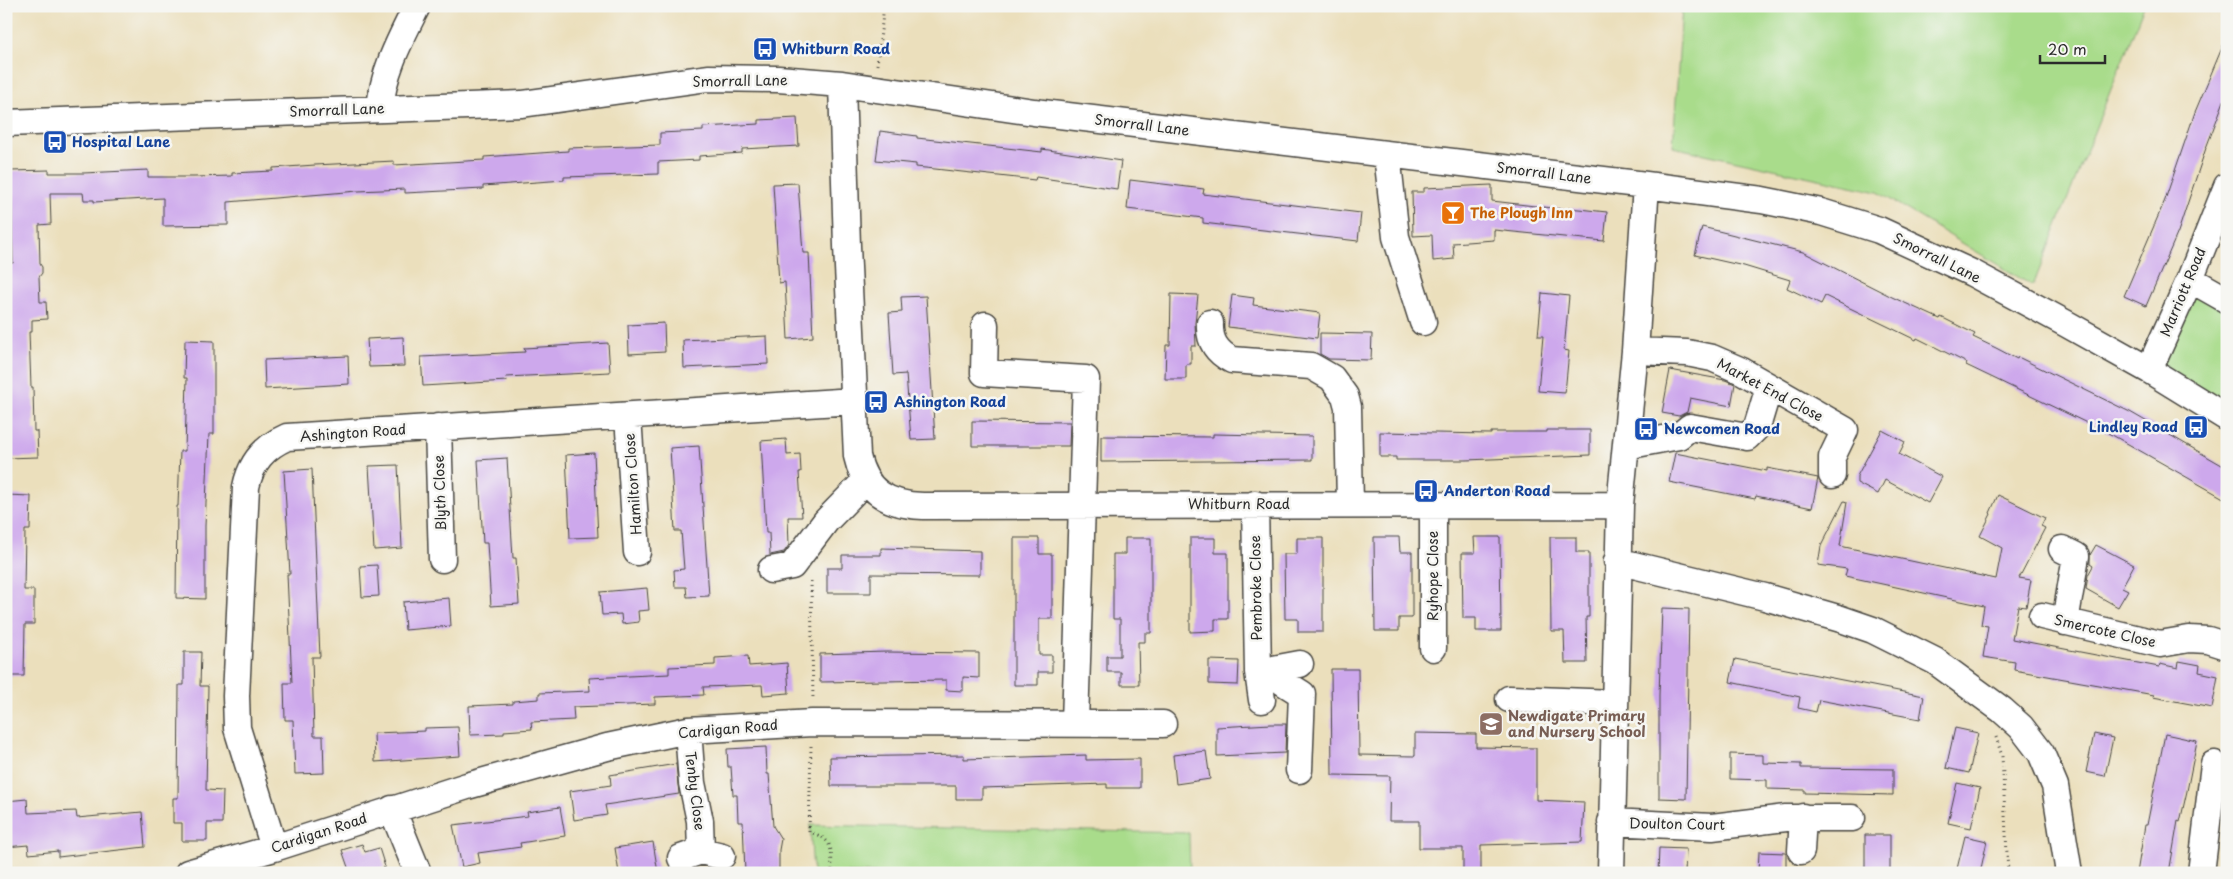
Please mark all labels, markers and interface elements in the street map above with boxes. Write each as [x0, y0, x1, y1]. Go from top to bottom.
scale bar [2040, 32, 2106, 64]
bus stop icon: Whitburn Road [752, 36, 778, 62]
text: 20 m [2048, 37, 2087, 60]
place label: Whitburn Road [782, 38, 890, 59]
street label: Smorrall Lane [692, 69, 788, 92]
street label: Smorrall Lane [289, 97, 385, 122]
street label: Smorrall Lane [1093, 108, 1191, 141]
bus stop icon: Hospital Lane [42, 129, 68, 155]
place label: Hospital Lane [72, 131, 170, 152]
street label: Smorrall Lane [1495, 156, 1593, 189]
bar icon: The Plough Inn [1440, 200, 1466, 226]
place label: The Plough Inn [1470, 202, 1573, 223]
street label: Smorrall Lane [1890, 227, 1985, 288]
street label: Marriott Road [2154, 244, 2211, 340]
street label: Market End Close [1713, 353, 1827, 426]
bus stop icon: Ashington Road [863, 389, 889, 415]
place label: Ashington Road [894, 391, 1006, 412]
bus stop icon: Lindley Road [2183, 414, 2209, 440]
bus stop icon: Newcomen Road [1633, 416, 1659, 442]
place label: Lindley Road [2089, 416, 2178, 437]
street label: Ashington Road [299, 418, 407, 447]
place label: Newcomen Road [1664, 418, 1780, 439]
street label: Hamilton Close [618, 432, 647, 536]
street label: Blyth Close [428, 455, 451, 531]
bus stop icon: Anderton Road [1413, 478, 1439, 504]
place label: Anderton Road [1443, 480, 1551, 501]
street label: Whitburn Road [1188, 493, 1290, 514]
street label: Ryhope Close [1422, 531, 1443, 621]
street label: Pembroke Close [1244, 535, 1267, 641]
street label: Smercote Close [2052, 609, 2158, 652]
place label: Newdigate Primary and Nursery School [1508, 705, 1646, 742]
school or university icon: Newdigate Primary and Nursery School [1478, 711, 1504, 737]
street label: Cardigan Road [677, 714, 779, 743]
street label: Tenby Close [680, 750, 711, 831]
street label: Cardigan Road [268, 807, 370, 858]
street label: Doulton Court [1629, 812, 1726, 835]

